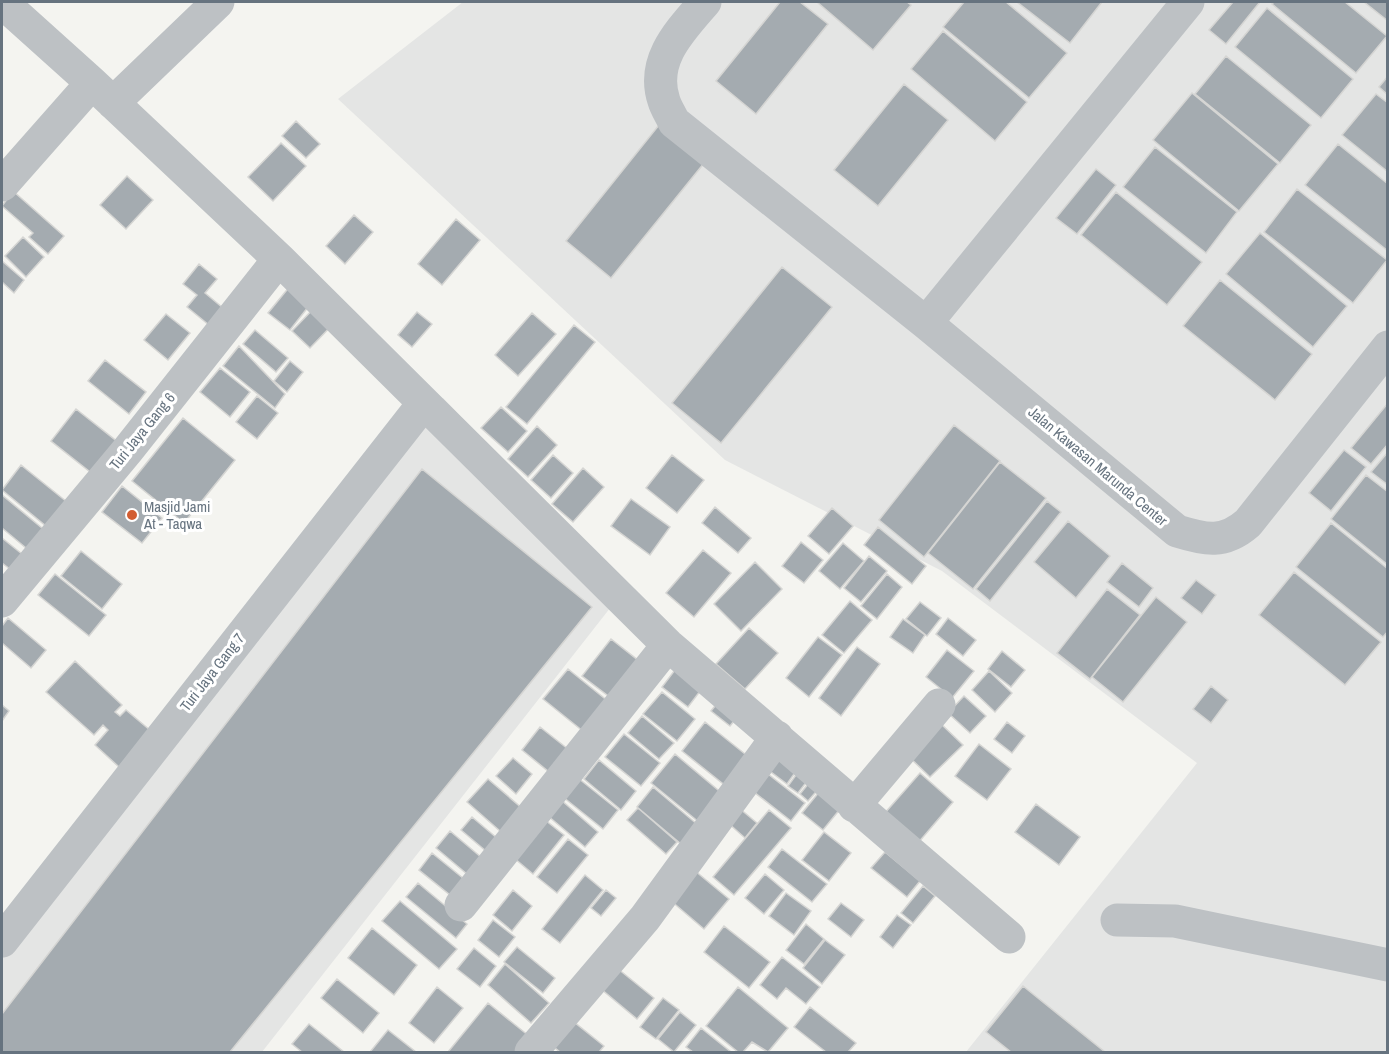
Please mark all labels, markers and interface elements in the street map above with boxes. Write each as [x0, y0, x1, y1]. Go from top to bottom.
street label: Turi Jaya Gang 6 [104, 388, 180, 474]
street label: Jalan Kawasan Marunda Center [1024, 401, 1172, 531]
place label: Masjid Jami At - Taqwa [143, 496, 210, 534]
marker: Masjid Jami At - Taqwa [125, 508, 139, 522]
street label: Turi Jaya Gang 7 [175, 628, 249, 716]

